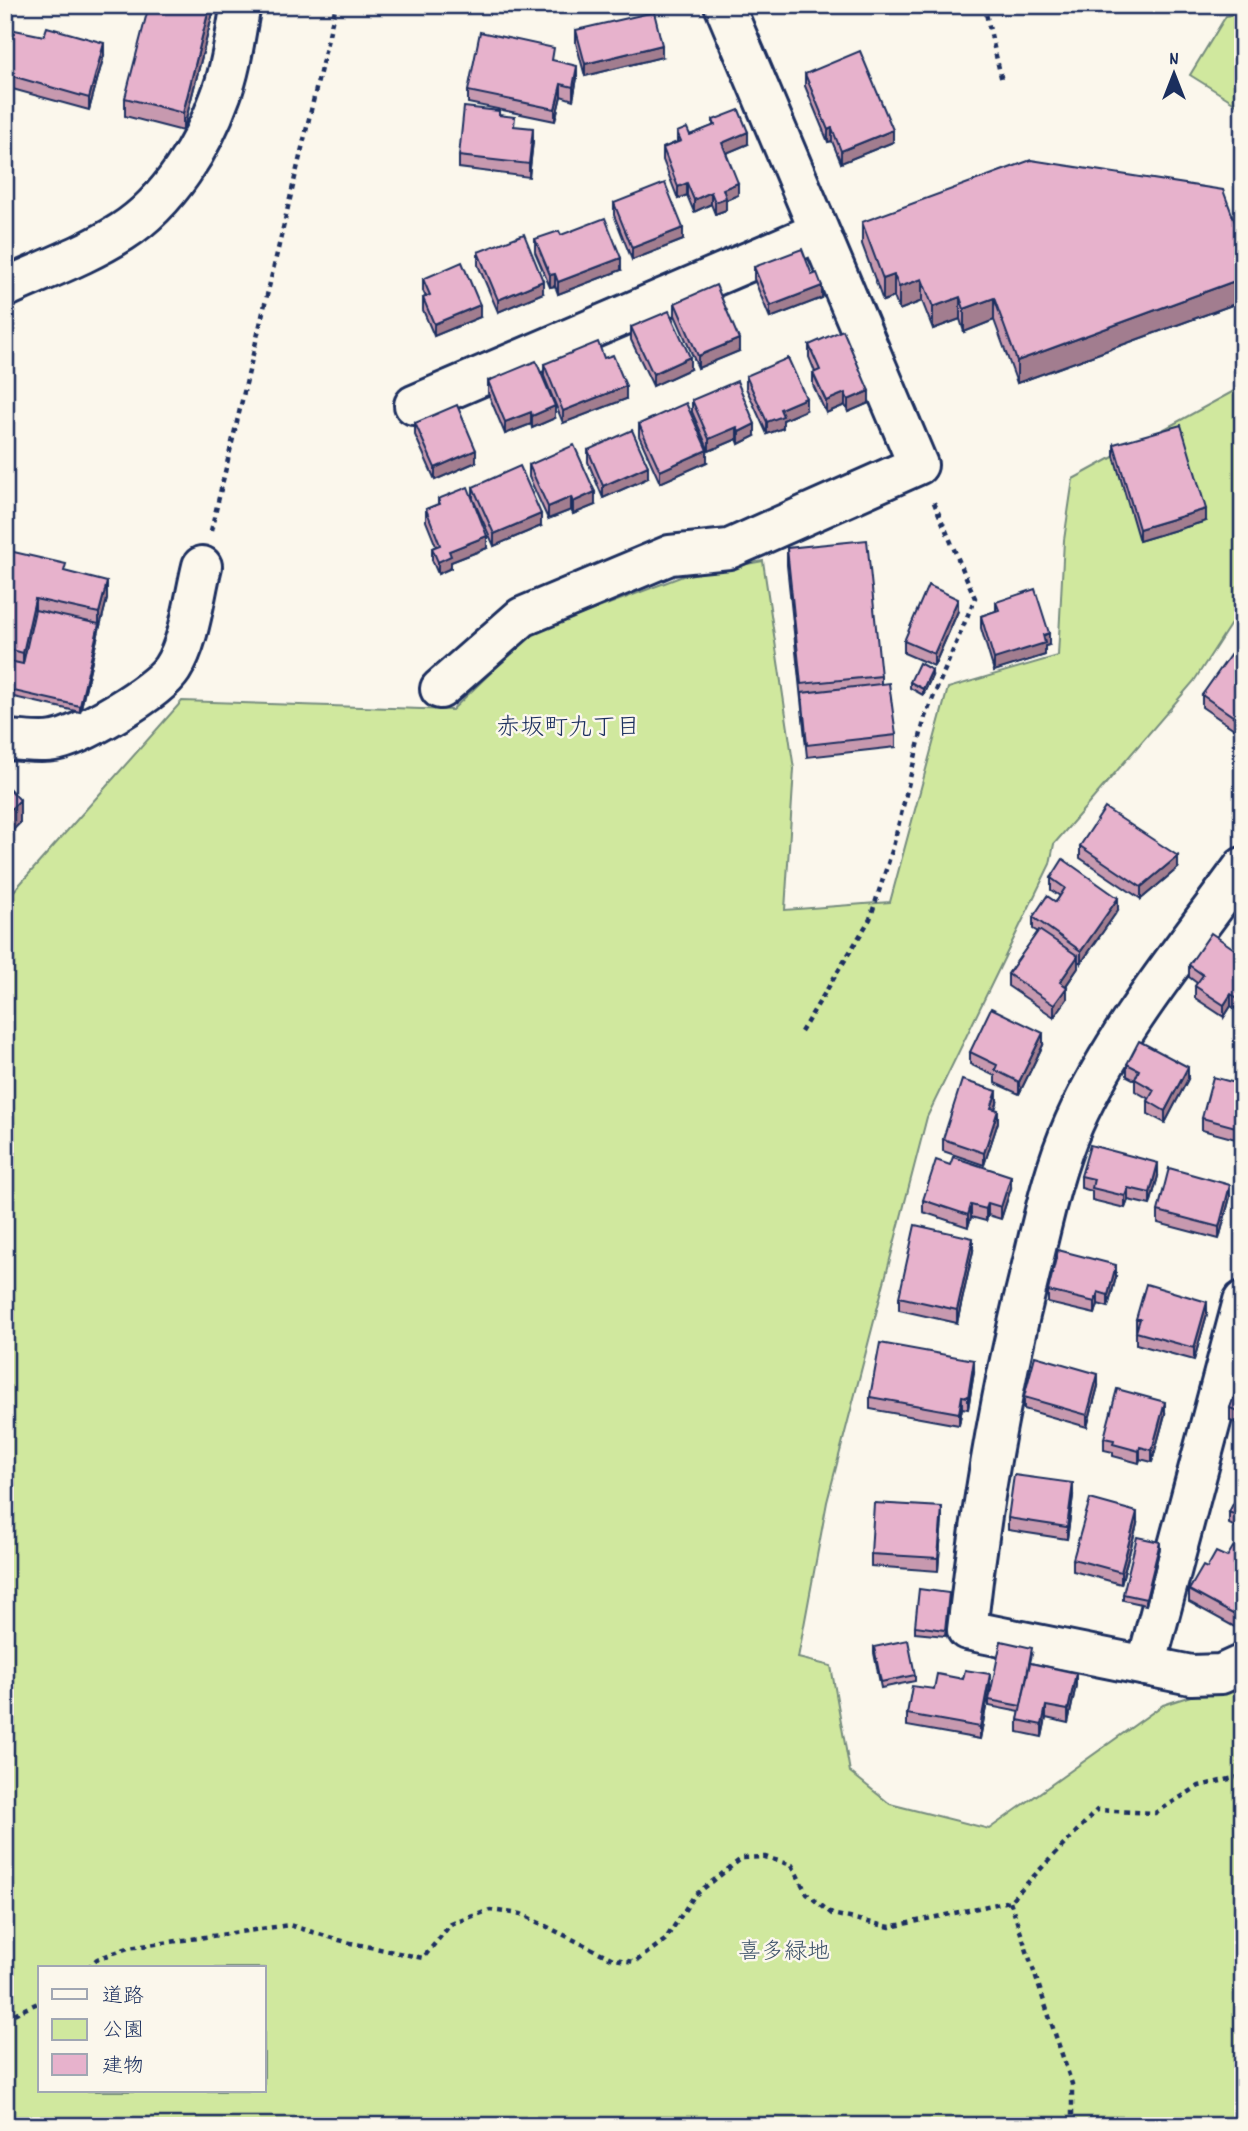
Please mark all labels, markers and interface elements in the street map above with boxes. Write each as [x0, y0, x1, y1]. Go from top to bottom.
north arrow [1140, 38, 1210, 108]
text: N [1169, 47, 1179, 74]
district label: 赤坂町九丁目 [496, 712, 640, 746]
park label: 喜多緑地 [738, 1937, 830, 1970]
legend [38, 1966, 266, 2092]
text: 道路 [102, 1983, 144, 2013]
text: 公園 [102, 2017, 144, 2047]
text: 建物 [102, 2053, 144, 2083]

